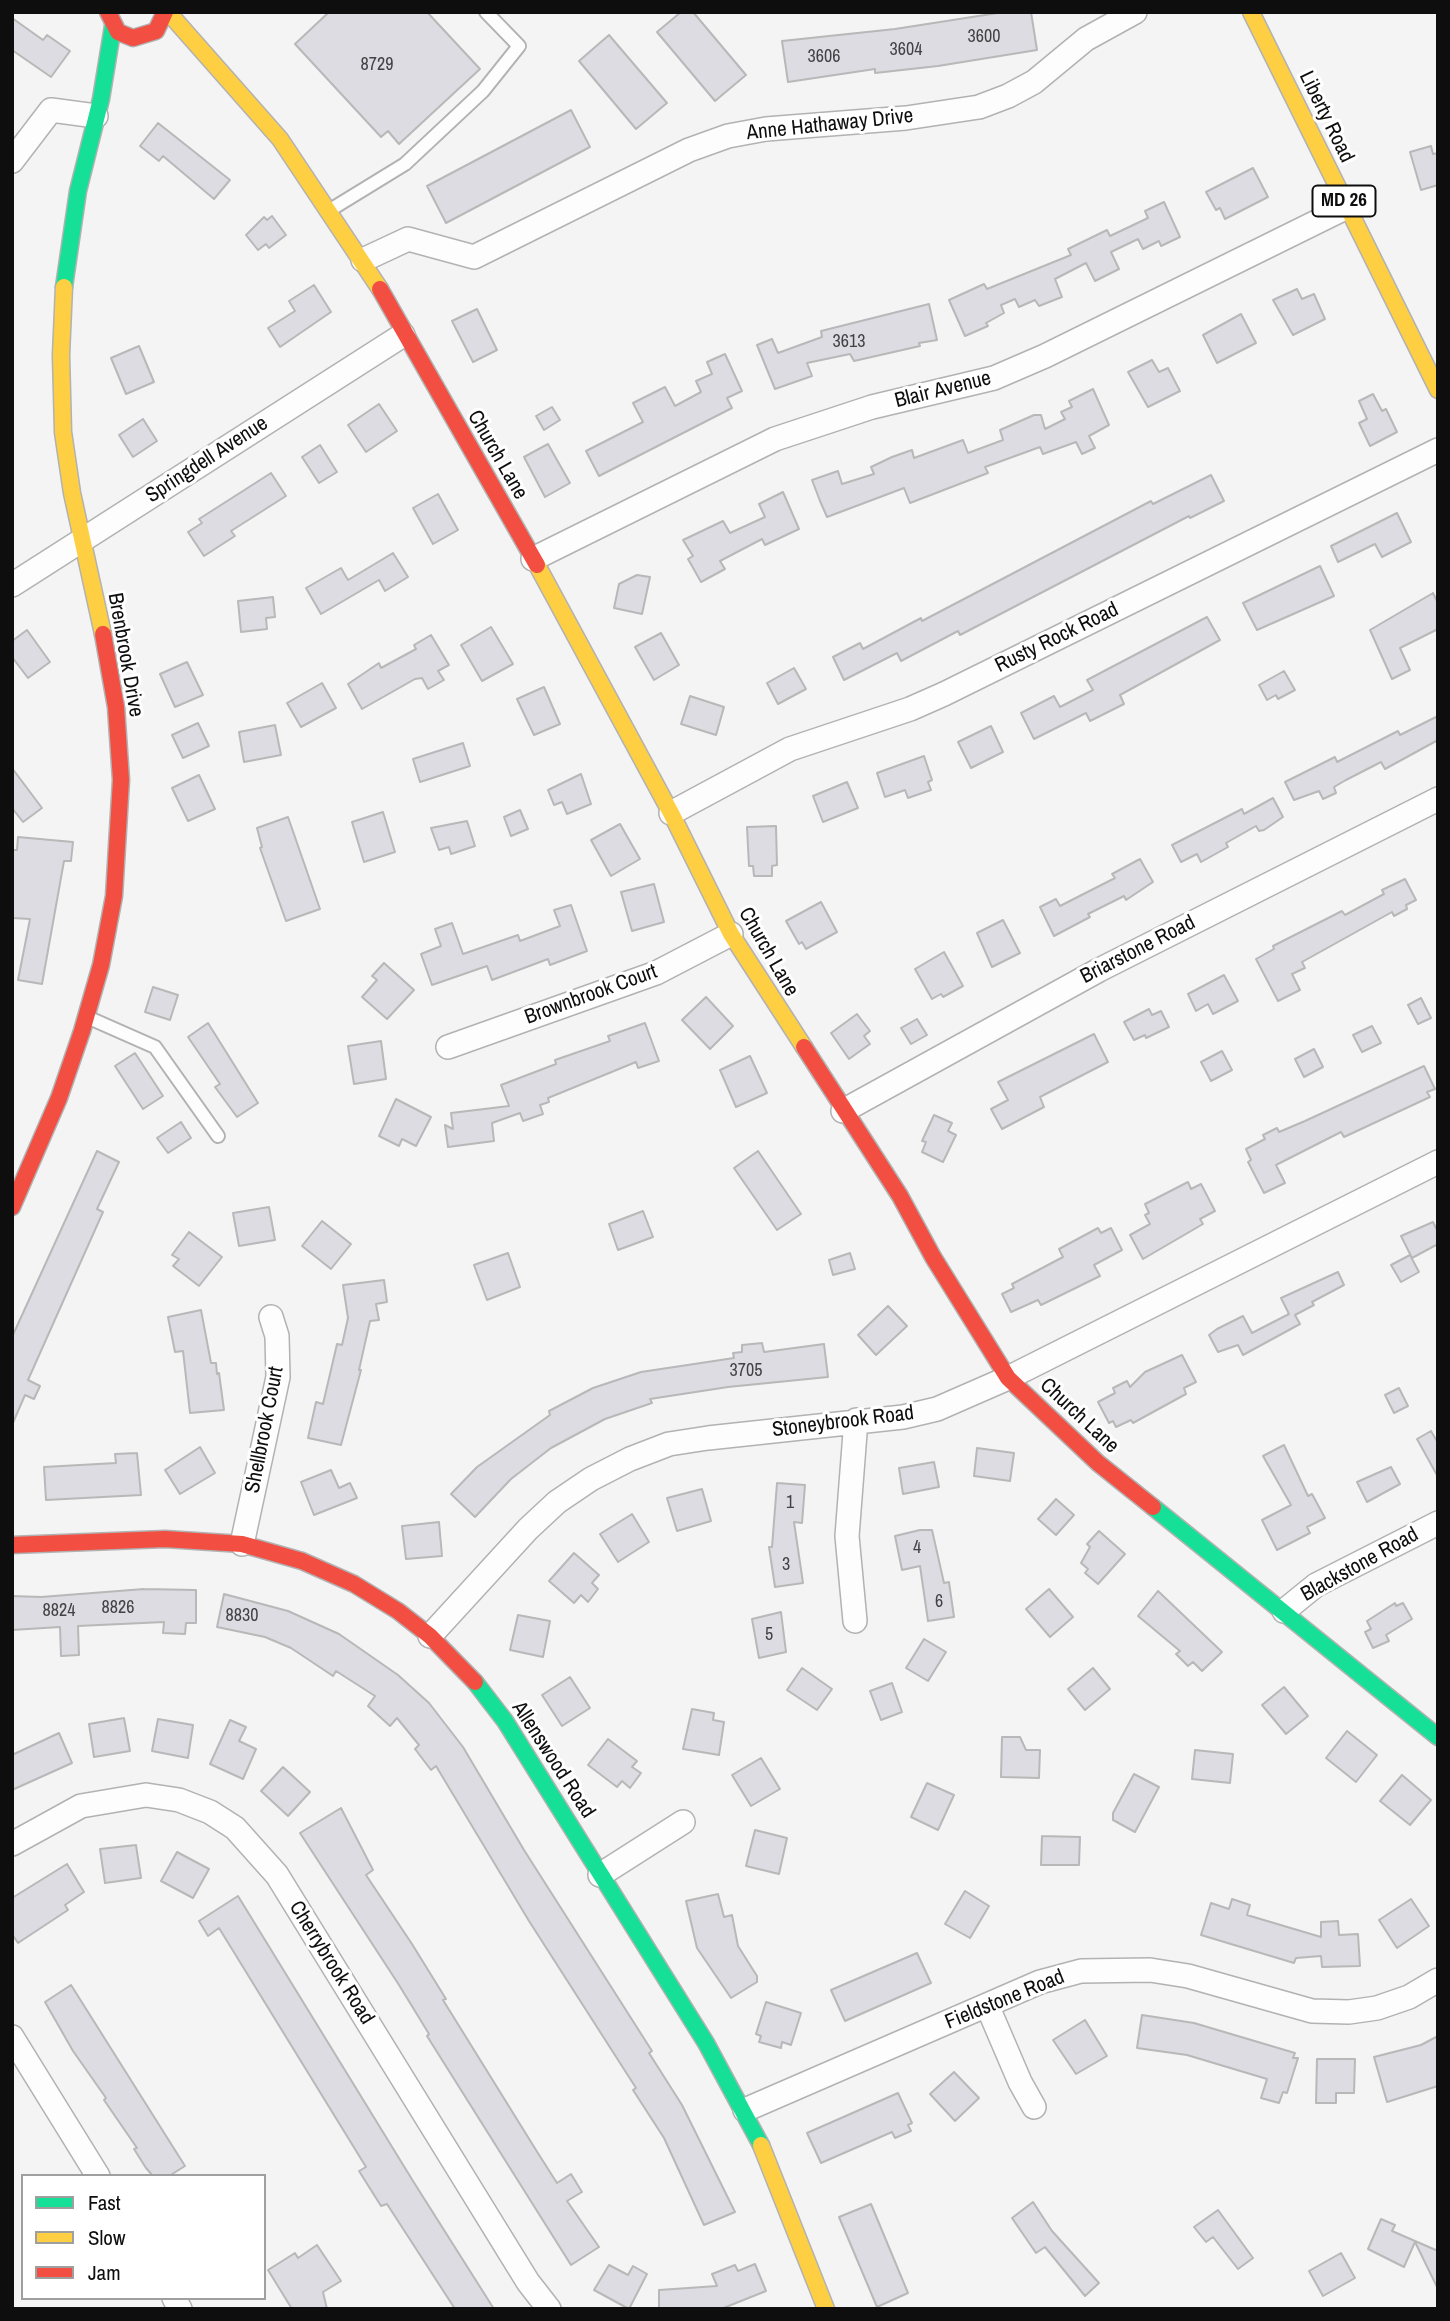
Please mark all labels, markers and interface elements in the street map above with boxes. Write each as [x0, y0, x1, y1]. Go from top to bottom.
house number: 3600 [968, 26, 1000, 48]
house number: 3604 [890, 39, 922, 61]
house number: 3606 [808, 46, 840, 68]
house number: 8729 [361, 54, 393, 76]
street label: Liberty Road [1293, 67, 1359, 167]
street label: Anne Hathaway Drive [745, 104, 915, 146]
road number: MD 26 [1312, 186, 1376, 216]
house number: 3613 [833, 331, 865, 353]
street label: Blair Avenue [892, 366, 994, 414]
street label: Church Lane [461, 406, 533, 504]
street label: Springdell Avenue [141, 411, 273, 509]
street label: Brenbrook Drive [102, 591, 148, 719]
street label: Rusty Rock Road [991, 597, 1123, 679]
street label: Church Lane [732, 903, 804, 1001]
street label: Briarstone Road [1076, 910, 1200, 990]
street label: Brownbrook Court [521, 959, 661, 1031]
house number: 3705 [730, 1360, 762, 1382]
street label: Shellbrook Court [240, 1365, 290, 1495]
street label: Church Lane [1034, 1373, 1124, 1459]
street label: Stoneybrook Road [771, 1401, 915, 1443]
house number: 1 [786, 1492, 794, 1514]
street label: Blackstone Road [1297, 1522, 1423, 1608]
house number: 4 [913, 1537, 921, 1559]
house number: 3 [782, 1554, 790, 1576]
house number: 6 [935, 1591, 943, 1613]
house number: 8826 [102, 1597, 134, 1619]
house number: 8824 [43, 1600, 75, 1622]
house number: 8830 [226, 1605, 258, 1627]
house number: 5 [765, 1624, 773, 1646]
street label: Allenswood Road [506, 1697, 600, 1823]
street label: Cherrybrook Road [283, 1897, 379, 2029]
street label: Fieldstone Road [942, 1965, 1068, 2035]
legend [21, 2174, 266, 2300]
text: Fast [88, 2188, 121, 2217]
text: Slow [88, 2223, 125, 2252]
text: Jam [88, 2258, 121, 2287]

